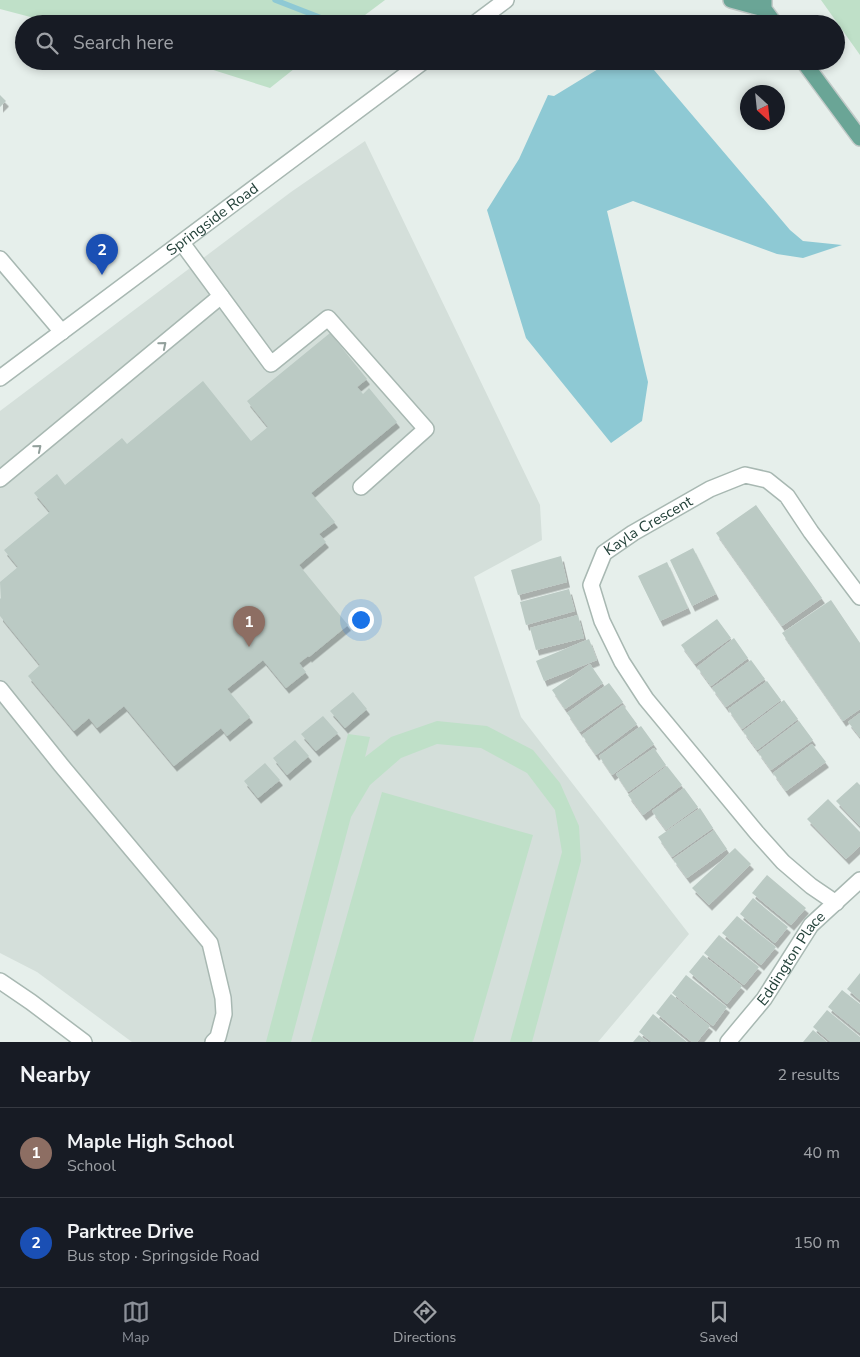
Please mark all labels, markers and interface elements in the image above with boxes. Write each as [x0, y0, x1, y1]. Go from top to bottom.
search box [15, 15, 845, 70]
icon: search [33, 29, 61, 57]
text: Search here [73, 30, 174, 56]
north arrow [740, 85, 785, 130]
street label: Springside Road [162, 178, 262, 260]
pin: 2 [86, 234, 118, 275]
one-way arrow [157, 341, 166, 350]
one-way arrow [32, 445, 41, 454]
street label: Kayla Crescent [600, 491, 697, 560]
pin: 1 [233, 606, 265, 647]
your location [348, 607, 374, 633]
street label: Eddington Place [753, 907, 830, 1010]
text: Nearby [20, 1061, 90, 1089]
text: 2 results [778, 1064, 840, 1086]
text: Maple High School [67, 1129, 234, 1155]
text: 1 [31, 1142, 41, 1164]
text: 40 m [803, 1142, 840, 1164]
text: School [67, 1155, 116, 1177]
text: Parktree Drive [67, 1219, 194, 1245]
text: 2 [31, 1232, 41, 1254]
text: 150 m [793, 1232, 840, 1254]
text: Bus stop · Springside Road [67, 1245, 260, 1267]
tab: Map [122, 1298, 150, 1347]
tab: Directions [393, 1298, 456, 1347]
tab: Saved [700, 1298, 738, 1347]

